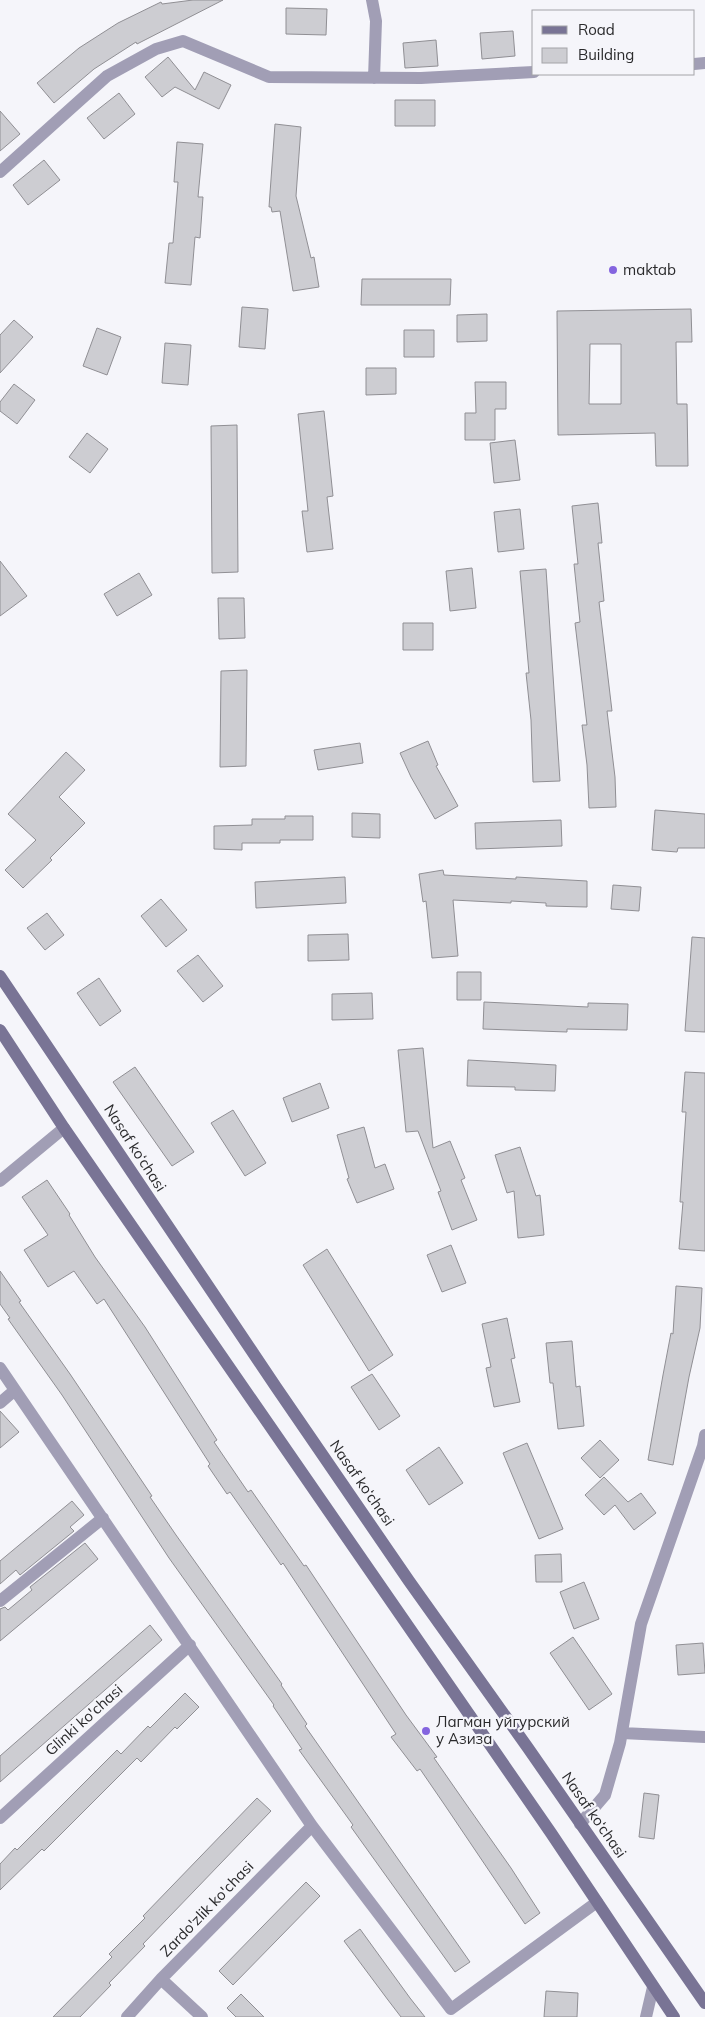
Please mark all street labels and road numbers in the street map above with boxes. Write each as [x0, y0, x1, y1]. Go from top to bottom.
street label: Nasaf ko‘chasi [100, 1101, 171, 1195]
street label: Nasaf ko‘chasi [326, 1436, 399, 1529]
street label: Glinki ko'chasi [41, 1680, 126, 1759]
street label: Nasaf ko‘chasi [558, 1768, 631, 1861]
street label: Zardo'zlik ko'chasi [156, 1857, 257, 1961]

